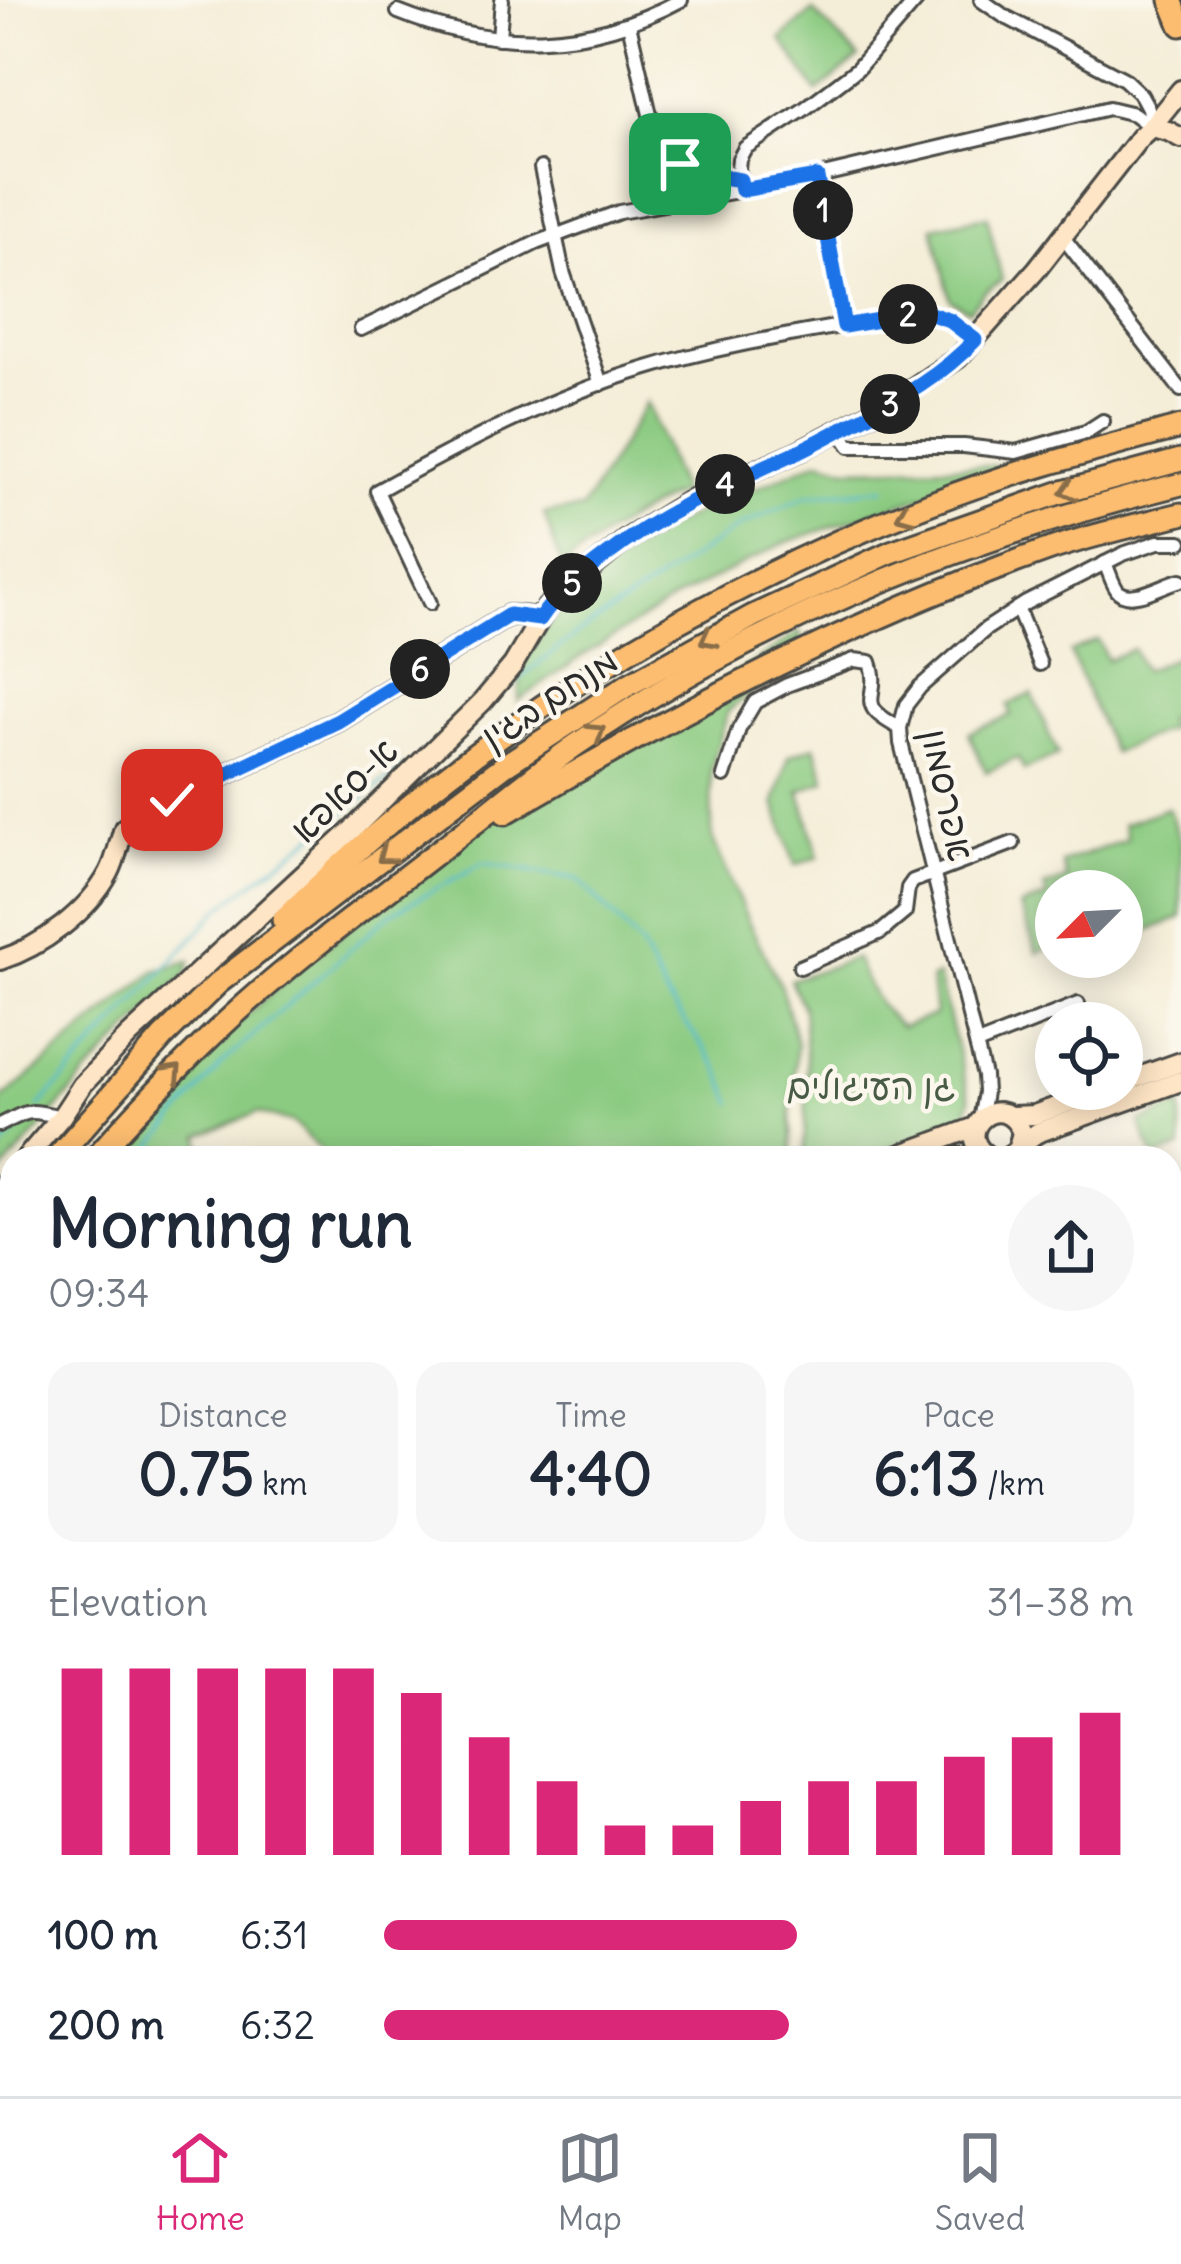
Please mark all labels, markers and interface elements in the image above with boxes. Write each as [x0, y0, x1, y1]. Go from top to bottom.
pin [629, 113, 731, 215]
icon: arrive [647, 131, 713, 197]
pin: 1 [793, 180, 853, 240]
text: 1 [816, 189, 830, 231]
pin: 2 [878, 284, 938, 344]
text: 2 [899, 293, 917, 335]
pin: 3 [860, 374, 920, 434]
text: 3 [881, 383, 899, 425]
pin: 4 [695, 454, 755, 514]
text: 4 [715, 463, 735, 505]
one-way arrow [1058, 477, 1079, 502]
one-way arrow [894, 500, 916, 524]
pin: 5 [542, 553, 602, 613]
text: 5 [563, 562, 581, 604]
one-way arrow [700, 625, 721, 648]
street label: מנחם בגין [473, 638, 626, 759]
pin: 6 [390, 639, 450, 699]
text: 6 [410, 648, 430, 690]
one-way arrow [584, 724, 606, 746]
street label: אפרסמון [912, 725, 983, 866]
street label: א-סאפא [281, 728, 407, 852]
pin [121, 749, 223, 851]
icon: check [139, 767, 205, 833]
one-way arrow [377, 842, 398, 864]
north arrow [1035, 870, 1143, 978]
map controls [1035, 870, 1143, 1110]
button: locate [1035, 1002, 1143, 1110]
park label: גן העיגולים [787, 1064, 955, 1109]
one-way arrow [160, 1065, 182, 1086]
text: Morning run [48, 1182, 412, 1265]
button: share [1008, 1185, 1134, 1311]
text: 09:34 [48, 1269, 150, 1318]
text: Distance [159, 1394, 287, 1436]
text: Time [555, 1394, 627, 1436]
text: Pace [923, 1394, 995, 1436]
text: 0.75 [138, 1436, 254, 1511]
text: 4:40 [530, 1436, 652, 1511]
text: 6:13 [873, 1436, 979, 1511]
text: km [254, 1462, 308, 1504]
text: /km [979, 1462, 1045, 1504]
text: Elevation [48, 1578, 208, 1627]
text: 31–38 m [987, 1578, 1134, 1627]
text: 100 m [48, 1911, 158, 1960]
text: 6:31 [240, 1911, 309, 1960]
text: 200 m [48, 2001, 164, 2050]
text: 6:32 [240, 2001, 315, 2050]
tab: Home [156, 2125, 245, 2239]
tab: Map [557, 2125, 623, 2239]
tab: Saved [935, 2125, 1025, 2239]

